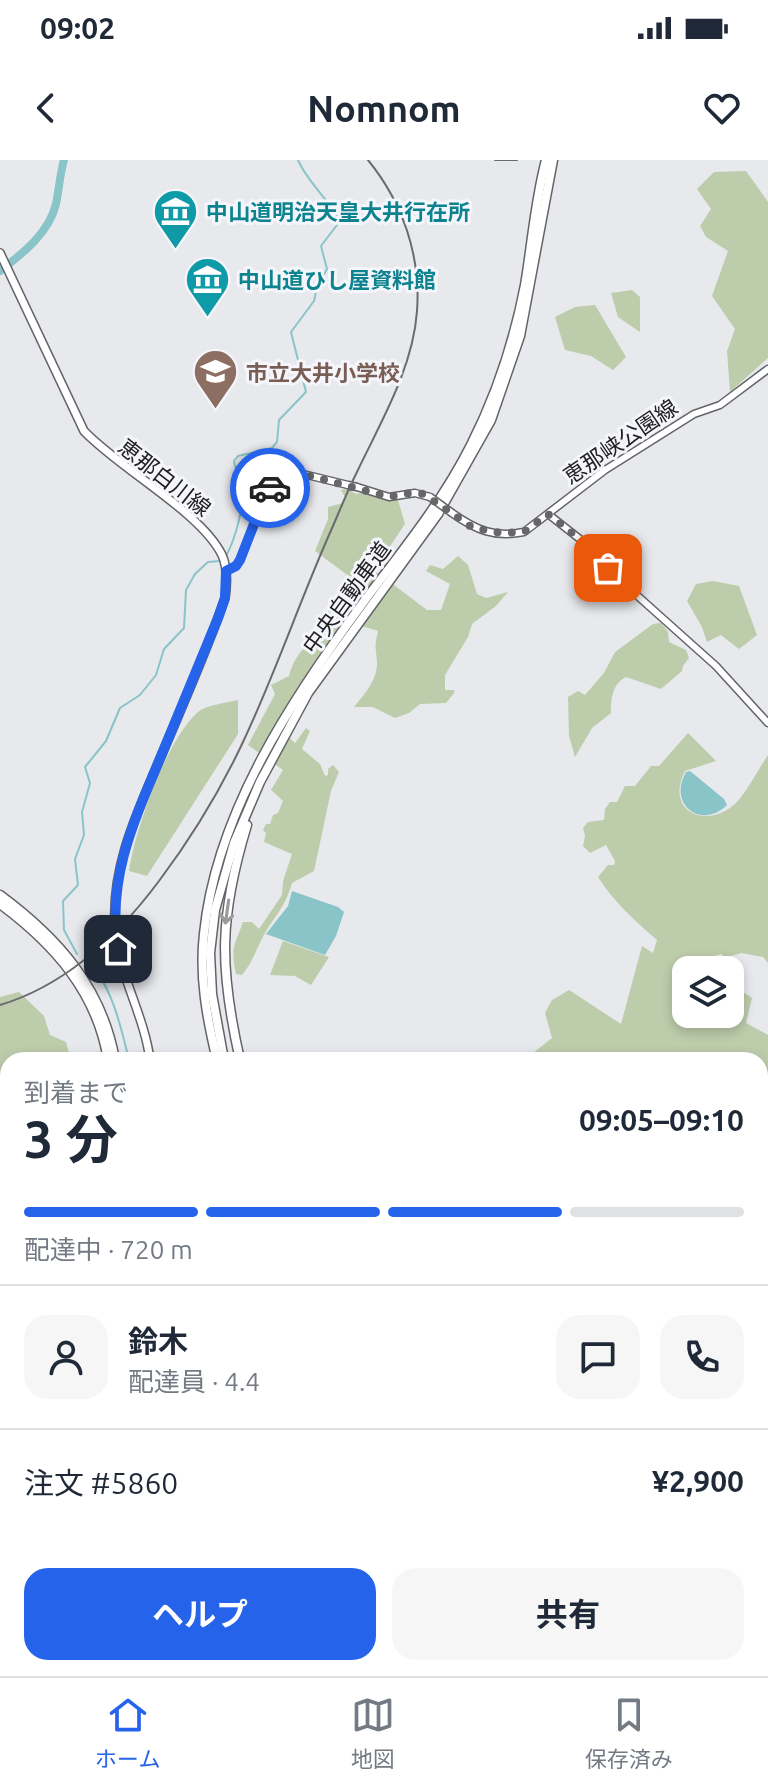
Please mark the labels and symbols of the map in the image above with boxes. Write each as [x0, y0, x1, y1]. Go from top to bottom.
museum icon: 中山道明治天皇大井行在所 [151, 187, 199, 250]
place label: 中山道明治天皇大井行在所 [206, 199, 470, 224]
museum icon: 中山道ひし屋資料館 [183, 255, 231, 318]
place label: 中山道ひし屋資料館 [238, 267, 436, 292]
school or university icon: 市立大井小学校 [191, 348, 239, 411]
place label: 市立大井小学校 [246, 360, 400, 385]
street label: 恵那峡公園線 [558, 394, 682, 488]
street label: 恵那白川線 [114, 433, 216, 521]
courier [230, 448, 310, 528]
pin [574, 534, 642, 602]
street label: 中央自動車道 [297, 536, 395, 658]
one-way arrow [219, 898, 234, 924]
pin [84, 915, 152, 983]

